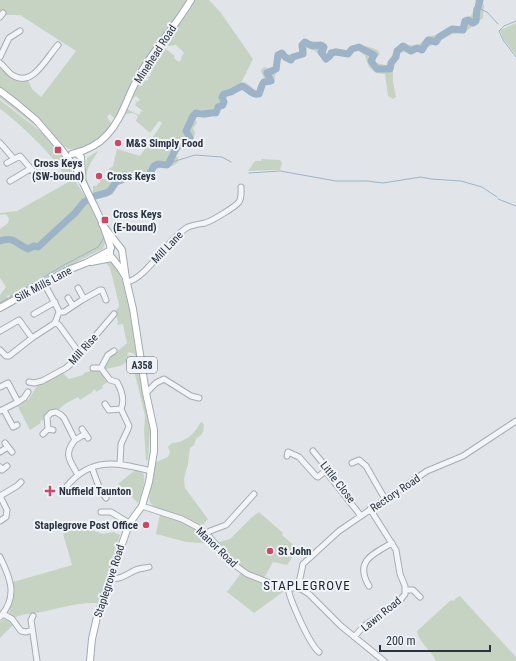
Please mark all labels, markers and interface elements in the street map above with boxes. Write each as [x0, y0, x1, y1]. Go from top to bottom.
street label: Minehead Road [132, 23, 179, 86]
place label: M&S Simply Food [126, 137, 203, 150]
marker: M&S Simply Food [113, 138, 123, 148]
marker: Cross Keys (SW-bound) [53, 145, 63, 155]
place label: Cross Keys (SW-bound) [32, 157, 84, 183]
place label: Cross Keys [107, 170, 156, 183]
marker: Cross Keys [94, 171, 104, 181]
place label: Cross Keys (E-bound) [113, 208, 162, 234]
marker: Cross Keys (E-bound) [100, 215, 110, 225]
street label: Mill Lane [149, 229, 186, 266]
street label: Silk Mills Lane [13, 264, 74, 305]
street label: Mill Rise [66, 331, 101, 367]
road number: A358 [127, 357, 157, 373]
street label: Little Close [317, 459, 358, 506]
street label: Rectory Road [368, 472, 423, 515]
marker: Nuffield Taunton [44, 485, 56, 497]
place label: Nuffield Taunton [59, 485, 131, 498]
place label: Staplegrove Post Office [34, 519, 138, 532]
marker: Staplegrove Post Office [141, 520, 151, 530]
street label: Manor Road [193, 524, 240, 570]
street label: Staplegrove Road [92, 543, 127, 619]
place label: St John [278, 545, 312, 558]
marker: St John [265, 546, 275, 556]
district label: STAPLEGROVE [263, 578, 351, 593]
street label: Lawn Road [359, 594, 404, 634]
scale bar [380, 627, 490, 653]
text: 200 m [386, 634, 416, 648]

